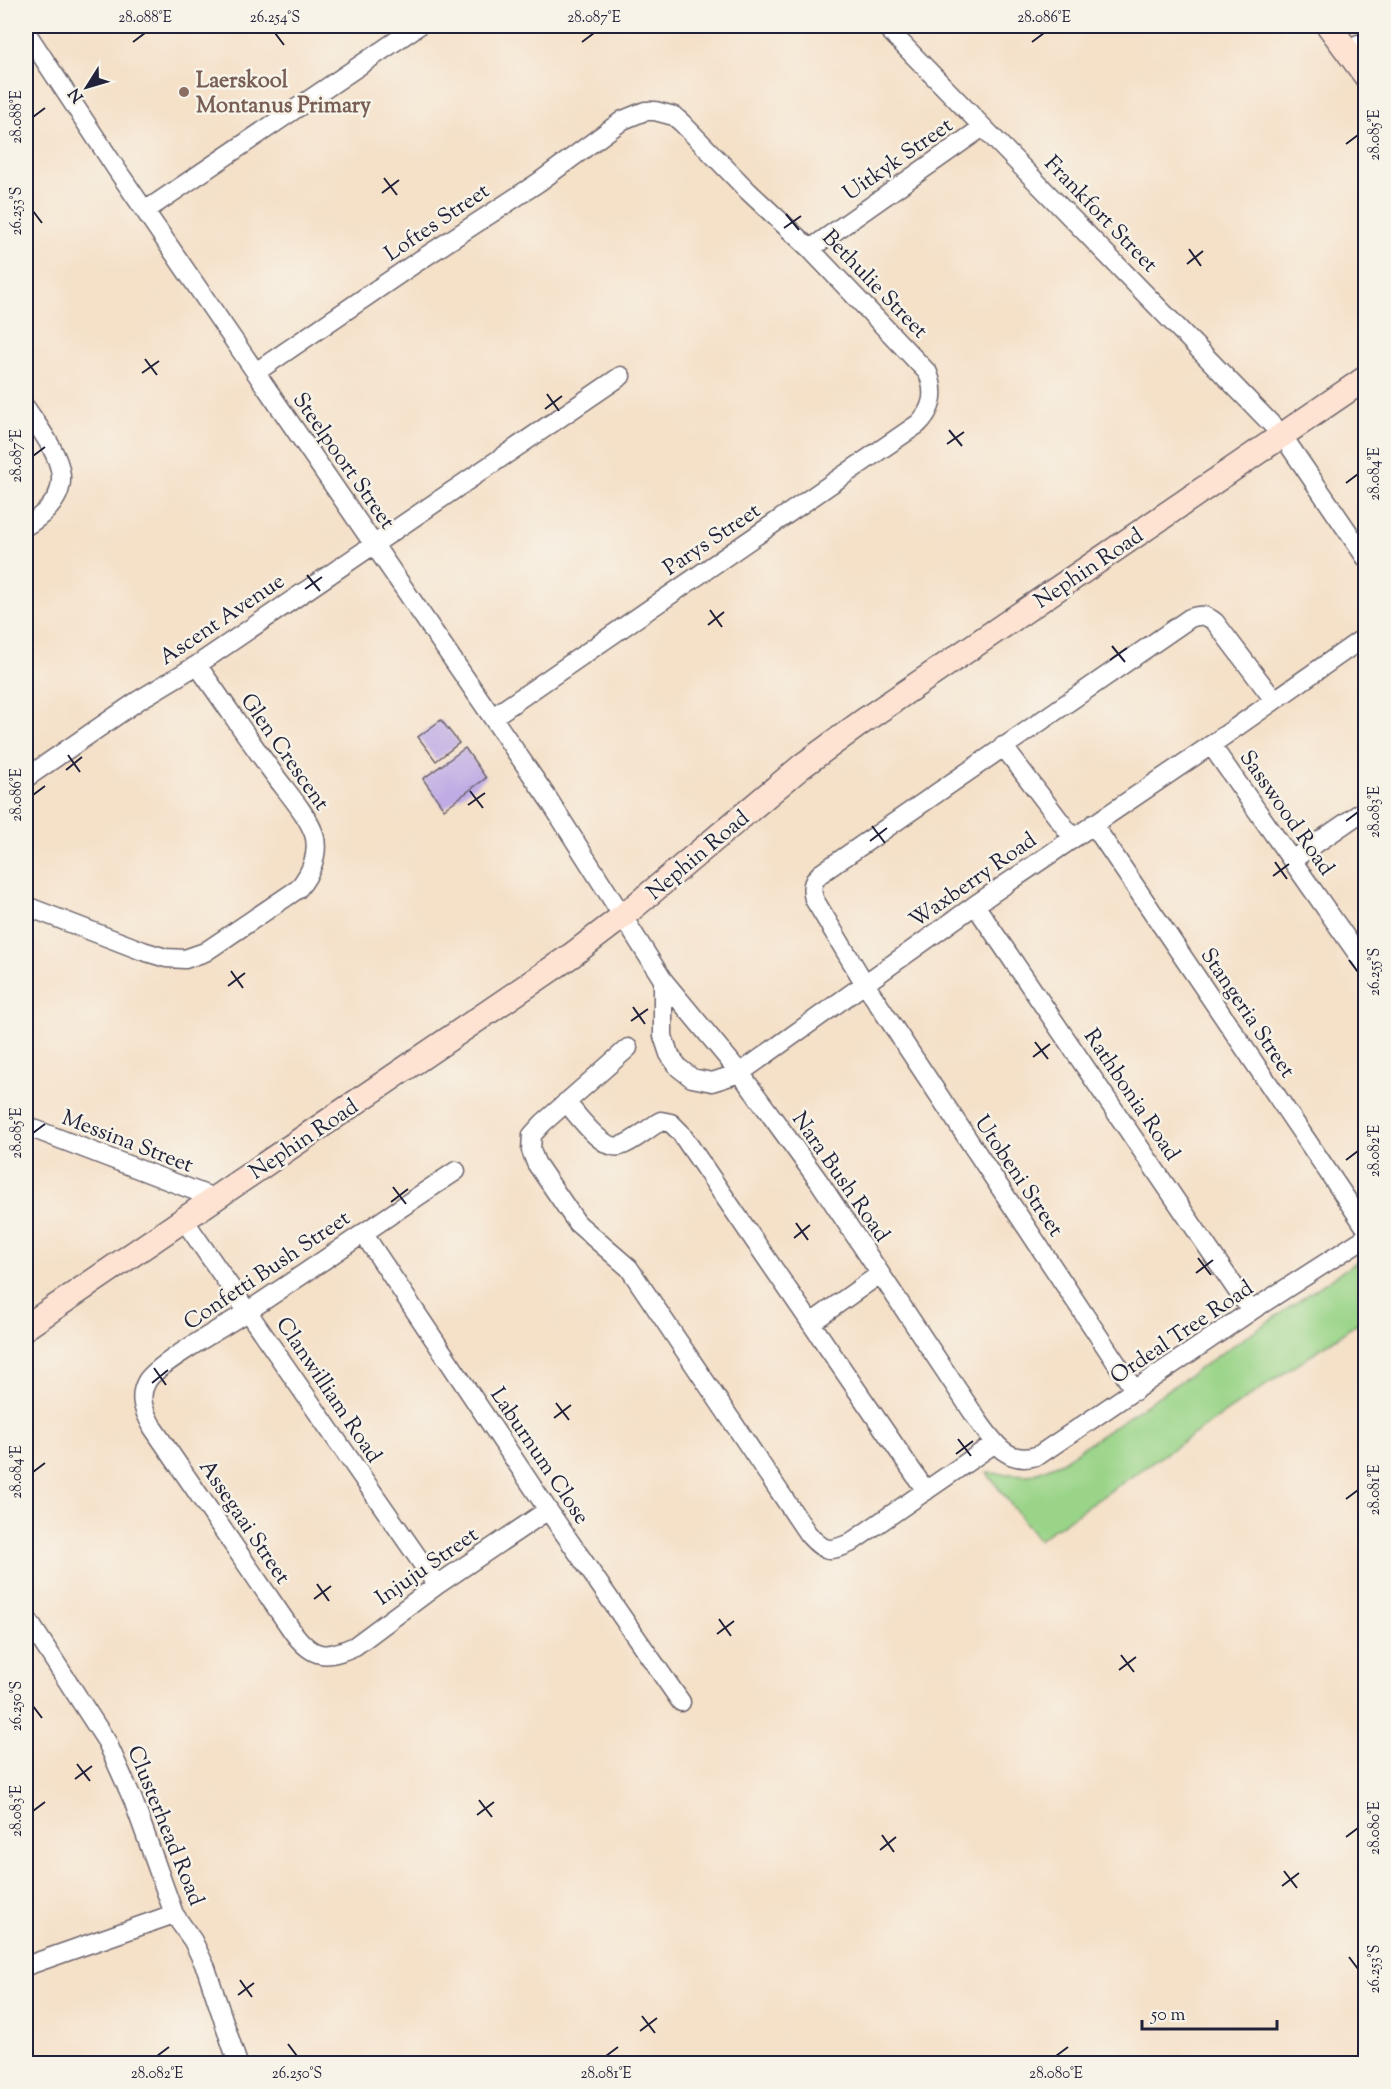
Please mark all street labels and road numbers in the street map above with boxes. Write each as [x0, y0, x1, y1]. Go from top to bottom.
street label: Uitkyk Street [837, 111, 961, 210]
street label: Frankfort Street [1036, 149, 1164, 281]
street label: Loftes Street [379, 176, 497, 271]
street label: Bethulie Street [813, 223, 935, 347]
street label: Steelpoort Street [283, 387, 402, 537]
street label: Parys Street [658, 496, 768, 585]
street label: Nephin Road [1029, 521, 1151, 618]
street label: Ascent Avenue [154, 567, 292, 674]
street label: Glen Crescent [231, 687, 336, 818]
street label: Sasswood Road [1230, 744, 1341, 883]
street label: Nephin Road [641, 804, 757, 909]
street label: Waxberry Road [904, 826, 1044, 937]
street label: Stangeria Street [1191, 942, 1302, 1085]
street label: Rathbonia Road [1074, 1023, 1187, 1168]
street label: Nephin Road [244, 1092, 366, 1189]
street label: Messina Street [57, 1103, 198, 1183]
street label: Nara Bush Road [783, 1106, 896, 1249]
street label: Utobeni Street [965, 1110, 1070, 1244]
street label: Confetti Bush Street [178, 1203, 358, 1339]
street label: Ordeal Tree Road [1105, 1274, 1261, 1393]
street label: Clanwilliam Road [267, 1311, 388, 1470]
street label: Laburnum Close [481, 1382, 596, 1532]
street label: Assegaai Street [190, 1454, 297, 1592]
street label: Injuju Street [370, 1520, 486, 1615]
street label: Clusterhead Road [117, 1741, 211, 1911]

